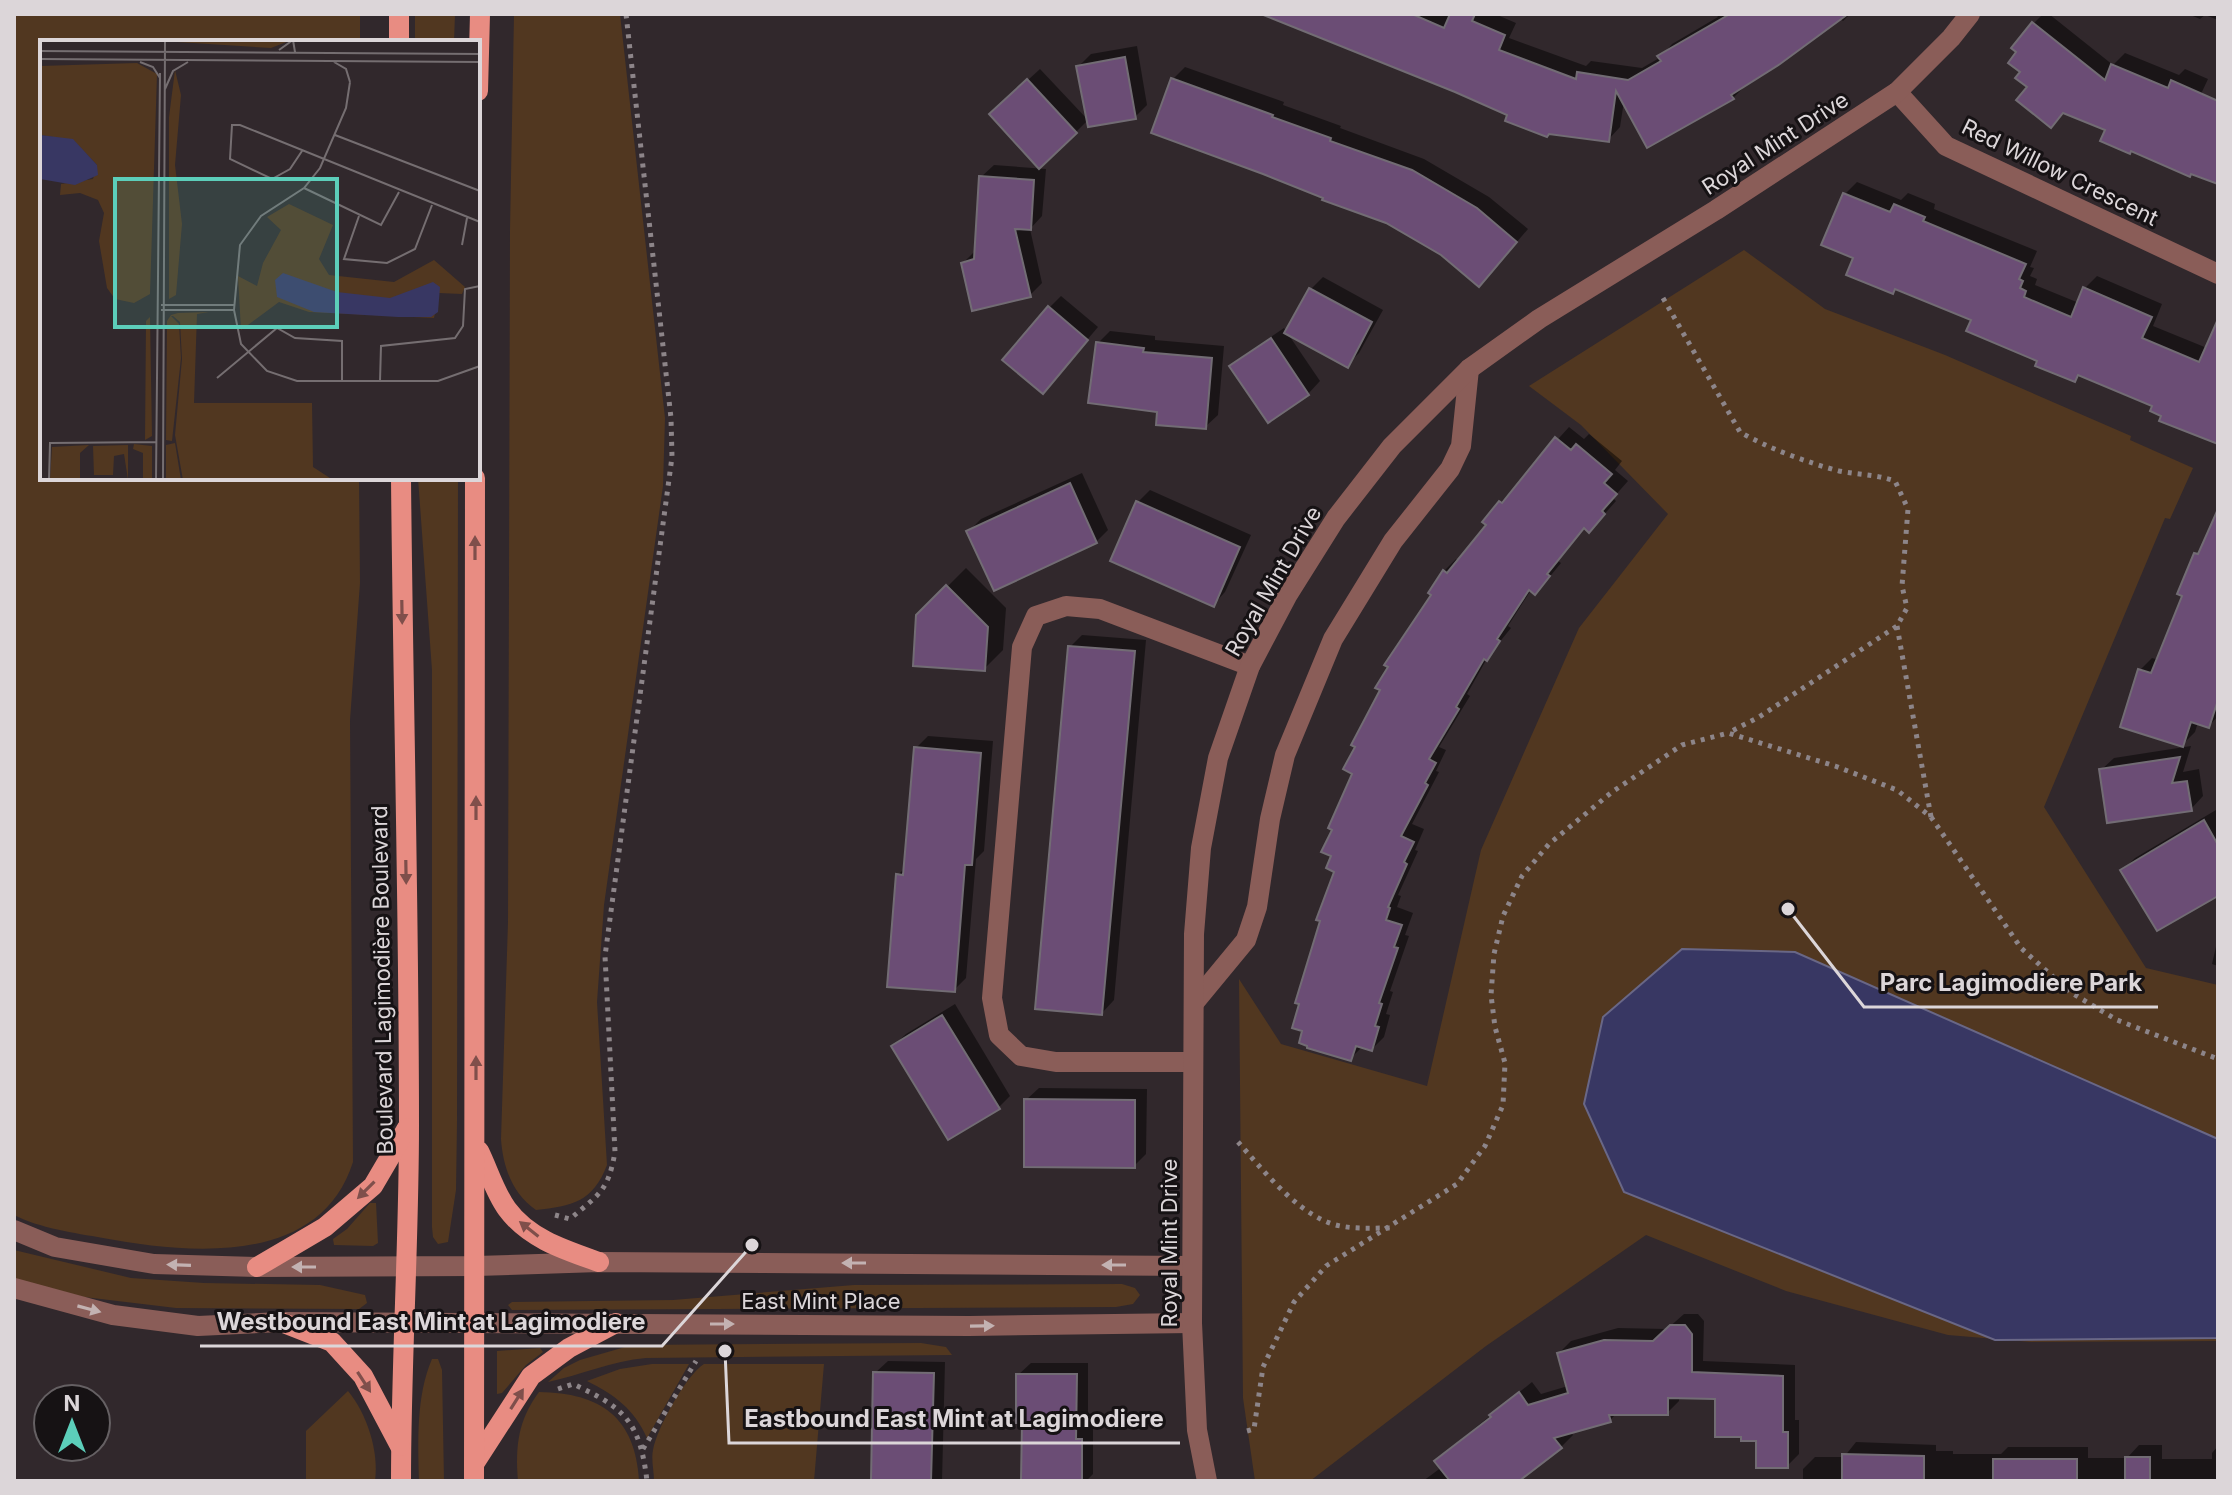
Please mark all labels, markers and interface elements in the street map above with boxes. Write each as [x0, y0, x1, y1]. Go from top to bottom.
inset map [40, 40, 480, 480]
street label: Royal Mint Drive [1697, 86, 1853, 200]
street label: Red Willow Crescent [1958, 113, 2162, 231]
street label: Royal Mint Drive [1220, 501, 1326, 661]
one-way arrow [469, 535, 481, 560]
one-way arrow [396, 600, 408, 625]
one-way arrow [470, 795, 482, 820]
street label: Boulevard Lagimodière Boulevard [366, 805, 398, 1155]
one-way arrow [399, 860, 412, 885]
callout: Parc Lagimodiere Park [1864, 959, 2158, 1007]
text: Parc Lagimodiere Park [1880, 968, 2142, 997]
one-way arrow [470, 1055, 482, 1080]
street label: Royal Mint Drive [1156, 1159, 1182, 1327]
one-way arrow [357, 1180, 376, 1199]
one-way arrow [519, 1221, 539, 1237]
one-way arrow [841, 1257, 866, 1269]
one-way arrow [166, 1258, 191, 1271]
one-way arrow [1101, 1259, 1126, 1271]
one-way arrow [291, 1261, 316, 1273]
street label: East Mint Place [741, 1288, 901, 1314]
callout: Westbound East Mint at Lagimodiere [200, 1298, 662, 1346]
one-way arrow [78, 1303, 102, 1316]
text: Westbound East Mint at Lagimodiere [216, 1307, 646, 1336]
one-way arrow [710, 1318, 735, 1330]
one-way arrow [970, 1320, 995, 1332]
one-way arrow [357, 1371, 372, 1392]
north arrow [32, 1383, 112, 1463]
one-way arrow [509, 1388, 523, 1410]
text: N [64, 1390, 80, 1416]
callout: Eastbound East Mint at Lagimodiere [729, 1395, 1180, 1443]
text: Eastbound East Mint at Lagimodiere [744, 1404, 1164, 1433]

